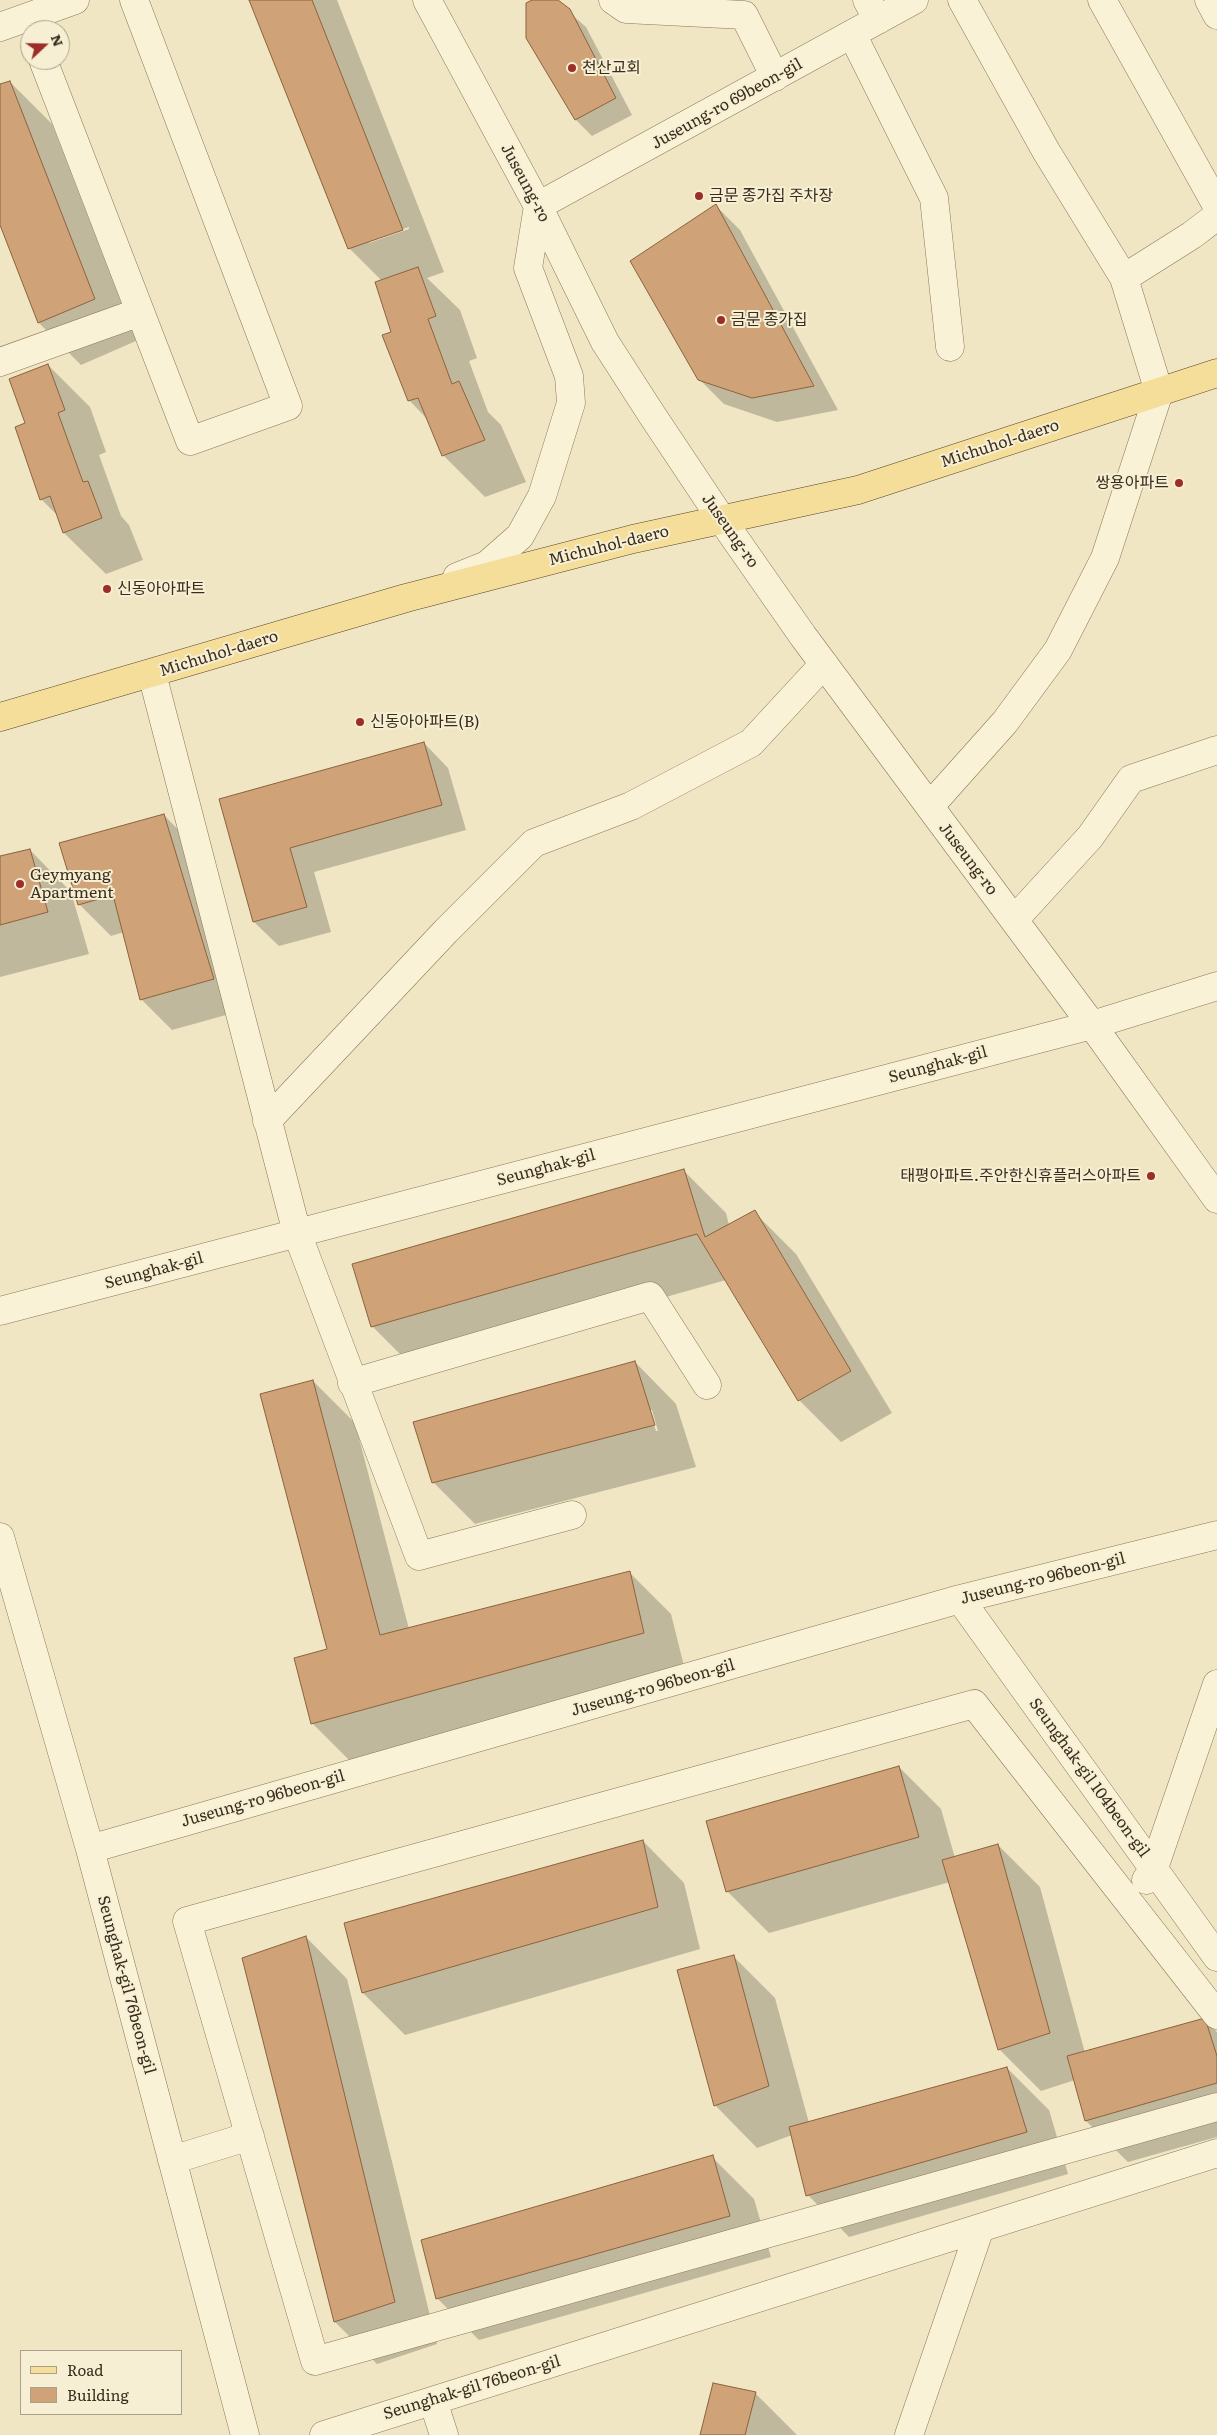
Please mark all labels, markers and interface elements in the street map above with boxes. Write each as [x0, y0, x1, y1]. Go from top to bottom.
north arrow [20, 20, 70, 70]
text: N [47, 31, 70, 49]
street label: Juseung-ro 69beon-gil [648, 55, 806, 153]
place label: 천산교회 [582, 58, 641, 78]
marker: 천산교회 [566, 62, 578, 74]
street label: Juseung-ro [496, 140, 554, 226]
place label: 금문 종가집 주차장 [709, 186, 833, 206]
marker: 금문 종가집 주차장 [693, 190, 705, 202]
place label: 금문 종가집 [731, 310, 808, 330]
marker: 금문 종가집 [715, 314, 727, 326]
street label: Michuhol-daero [938, 416, 1062, 472]
place label: 쌍용아파트 [1095, 473, 1169, 493]
marker: 쌍용아파트 [1173, 477, 1185, 489]
street label: Juseung-ro [697, 490, 763, 572]
street label: Michuhol-daero [547, 522, 671, 570]
place label: 신동아아파트 [117, 579, 205, 599]
marker: 신동아아파트 [101, 583, 113, 595]
street label: Michuhol-daero [157, 627, 281, 681]
place label: 신동아아파트(B) [370, 712, 480, 732]
marker: 신동아아파트(B) [354, 716, 366, 728]
street label: Juseung-ro [934, 819, 1002, 899]
place label: Geymyang Apartment [30, 865, 114, 903]
marker: Geymyang Apartment [14, 878, 26, 890]
street label: Seunghak-gil [887, 1043, 989, 1087]
street label: Seunghak-gil [495, 1146, 597, 1190]
place label: 태평아파트.주안한신휴플러스아파트 [900, 1166, 1141, 1186]
marker: 태평아파트.주안한신휴플러스아파트 [1145, 1170, 1157, 1182]
street label: Seunghak-gil [103, 1249, 205, 1293]
street label: Juseung-ro 96beon-gil [958, 1549, 1128, 1609]
street label: Juseung-ro 96beon-gil [569, 1655, 737, 1721]
street label: Seunghak-gil 104beon-gil [1025, 1695, 1153, 1861]
street label: Juseung-ro 96beon-gil [179, 1766, 347, 1832]
street label: Seunghak-gil 76beon-gil [93, 1894, 159, 2076]
legend [20, 2350, 182, 2415]
street label: Seunghak-gil 76beon-gil [381, 2352, 563, 2424]
text: Road [67, 2358, 103, 2381]
text: Building [67, 2383, 129, 2406]

